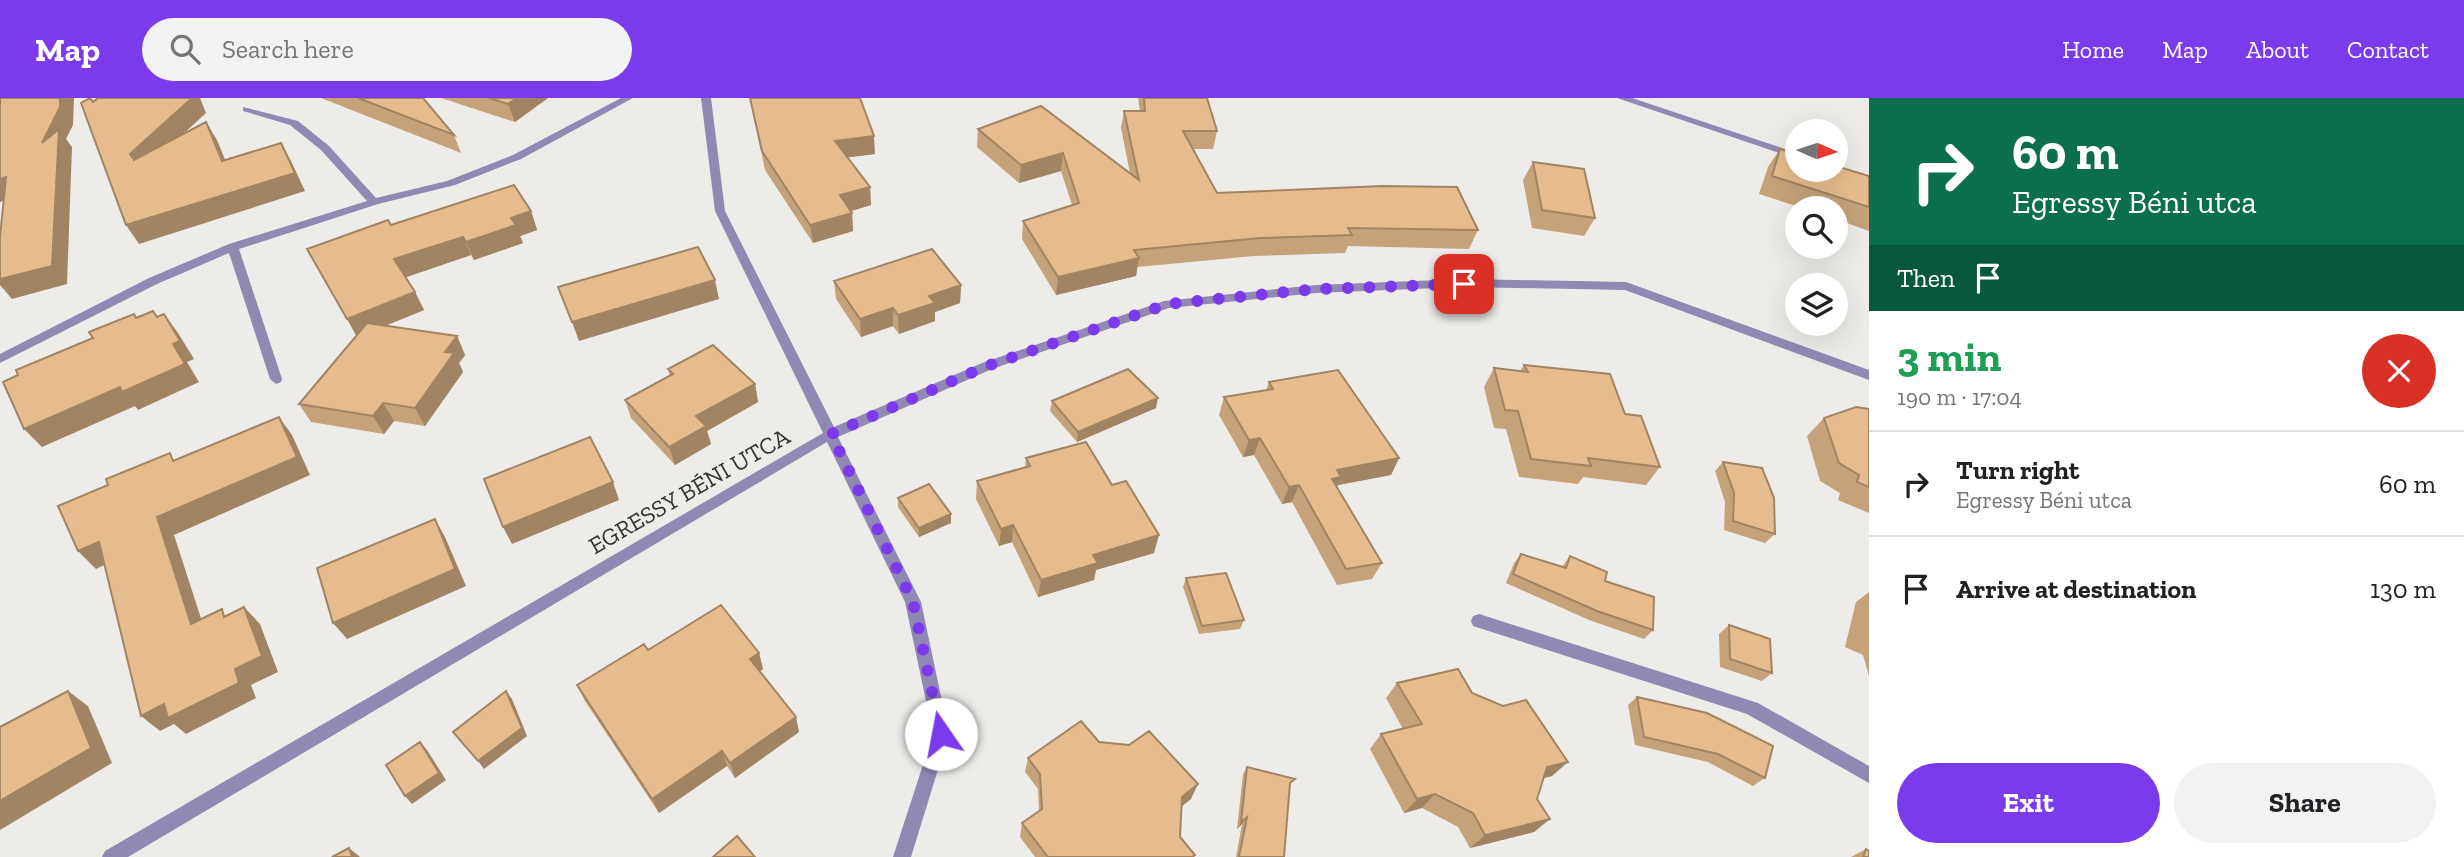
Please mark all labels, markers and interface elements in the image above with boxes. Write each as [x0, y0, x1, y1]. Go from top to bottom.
search box [142, 18, 632, 81]
text: Map [35, 30, 100, 69]
icon: search [166, 30, 204, 68]
text: Search here [222, 33, 354, 65]
text: Home [2062, 35, 2124, 64]
text: Map [2162, 35, 2208, 64]
text: About [2246, 35, 2309, 64]
text: Contact [2347, 35, 2429, 64]
north arrow [1785, 119, 1848, 182]
map controls [1785, 119, 1848, 336]
text: 60 m [2012, 123, 2119, 182]
icon: right [1897, 126, 1988, 217]
text: Egressy Béni utca [2012, 183, 2257, 221]
button: search [1785, 196, 1848, 259]
pin [1434, 254, 1494, 314]
icon: arrive [1969, 259, 2007, 297]
text: Then [1897, 262, 1955, 294]
icon: arrive [1445, 265, 1483, 303]
button: layers [1785, 273, 1848, 336]
text: 3 min [1897, 331, 2002, 382]
button: close [2362, 334, 2436, 408]
text: 190 m · 17:04 [1897, 383, 2022, 411]
street label: EGRESSY BÉNI UTCA [583, 421, 795, 560]
text: Turn right [1956, 454, 2079, 486]
icon: right [1897, 465, 1935, 503]
text: 60 m [2379, 468, 2436, 500]
text: Egressy Béni utca [1956, 486, 2132, 514]
icon: arrive [1897, 570, 1935, 608]
text: Arrive at destination [1956, 573, 2196, 605]
text: 130 m [2370, 573, 2436, 605]
position arrow [904, 697, 978, 771]
button: Exit [1897, 763, 2160, 843]
button: Share [2174, 763, 2436, 843]

